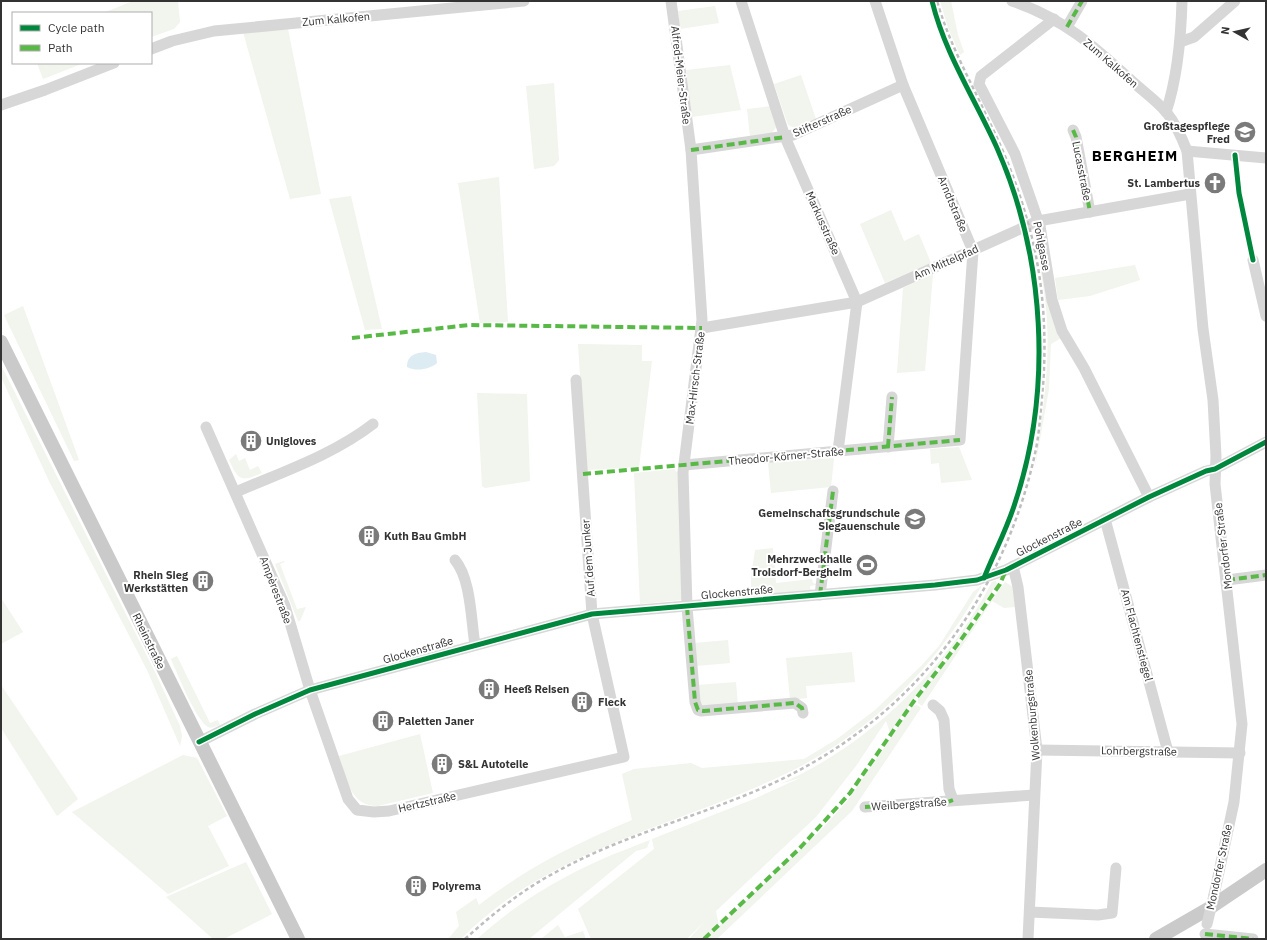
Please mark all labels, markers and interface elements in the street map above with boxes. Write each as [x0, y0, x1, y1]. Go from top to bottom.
street label: Zum Kalkofen [302, 9, 370, 29]
legend [12, 12, 152, 64]
north arrow [1215, 12, 1255, 52]
text: Cycle path [48, 20, 105, 35]
street label: Alfred-Meier-Straße [668, 25, 694, 125]
text: N [1218, 26, 1233, 36]
street label: Zum Kalkofen [1081, 35, 1141, 91]
text: Path [48, 40, 73, 55]
street label: Stifterstraße [791, 102, 853, 140]
place label: Großtagespflege Fred [1144, 119, 1230, 146]
school or university icon: Großtagespflege Fred [1232, 119, 1258, 145]
street label: Lucasstraße [1069, 140, 1095, 202]
district label: BERGHEIM [1092, 146, 1178, 165]
church icon: St. Lambertus [1202, 170, 1228, 196]
street label: Arndtstraße [935, 174, 971, 234]
place label: St. Lambertus [1127, 176, 1200, 190]
street label: Markusstraße [803, 189, 843, 257]
street label: Pohlgasse [1030, 220, 1054, 272]
street label: Am Mittelpfad [911, 241, 981, 283]
street label: Max-Hirsch-Straße [682, 331, 708, 425]
building icon: Unigloves [238, 428, 264, 454]
place label: Unigloves [266, 434, 317, 448]
street label: Theodor-Körner-Straße [728, 444, 844, 468]
street label: Mondorfer Straße [1211, 502, 1235, 590]
place label: Gemeinschaftsgrundschule Siegauenschule [758, 506, 900, 533]
school or university icon: Gemeinschaftsgrundschule Siegauenschule [902, 506, 928, 532]
street label: Glockenstraße [1014, 514, 1084, 560]
street label: Auf dem Junker [578, 519, 598, 597]
building icon: Kuth Bau GmbH [356, 523, 382, 549]
place label: Kuth Bau GmbH [384, 529, 467, 543]
place label: Mehrzweckhalle Troisdorf-Bergheim [751, 552, 852, 579]
sports icon: Mehrzweckhalle Troisdorf-Bergheim [854, 552, 880, 578]
street label: Ampèrestraße [257, 554, 295, 626]
place label: Rhein Sieg Werkstätten [124, 568, 189, 595]
building icon: Rhein Sieg Werkstätten [190, 568, 216, 594]
street label: Glockenstraße [700, 582, 774, 602]
street label: Am Flachtenstiegel [1118, 587, 1156, 683]
street label: Rheinstraße [129, 611, 169, 671]
street label: Glockenstraße [381, 633, 455, 667]
street label: Wolkenburgstraße [1021, 669, 1043, 761]
building icon: Heeß Reisen [476, 676, 502, 702]
place label: Heeß Reisen [504, 682, 569, 696]
building icon: Fleck [569, 689, 595, 715]
place label: Fleck [598, 695, 627, 709]
building icon: Paletten Janer [370, 708, 396, 734]
place label: Paletten Janer [398, 714, 475, 728]
street label: Lohrbergstraße [1101, 743, 1177, 759]
building icon: S&L Autoteile [429, 751, 455, 777]
place label: S&L Autoteile [458, 757, 529, 771]
street label: Hertzstraße [397, 789, 457, 815]
street label: Weilbergstraße [871, 794, 947, 814]
street label: Mondorfer Straße [1203, 823, 1235, 911]
building icon: Polyrema [403, 873, 429, 899]
place label: Polyrema [432, 879, 481, 893]

